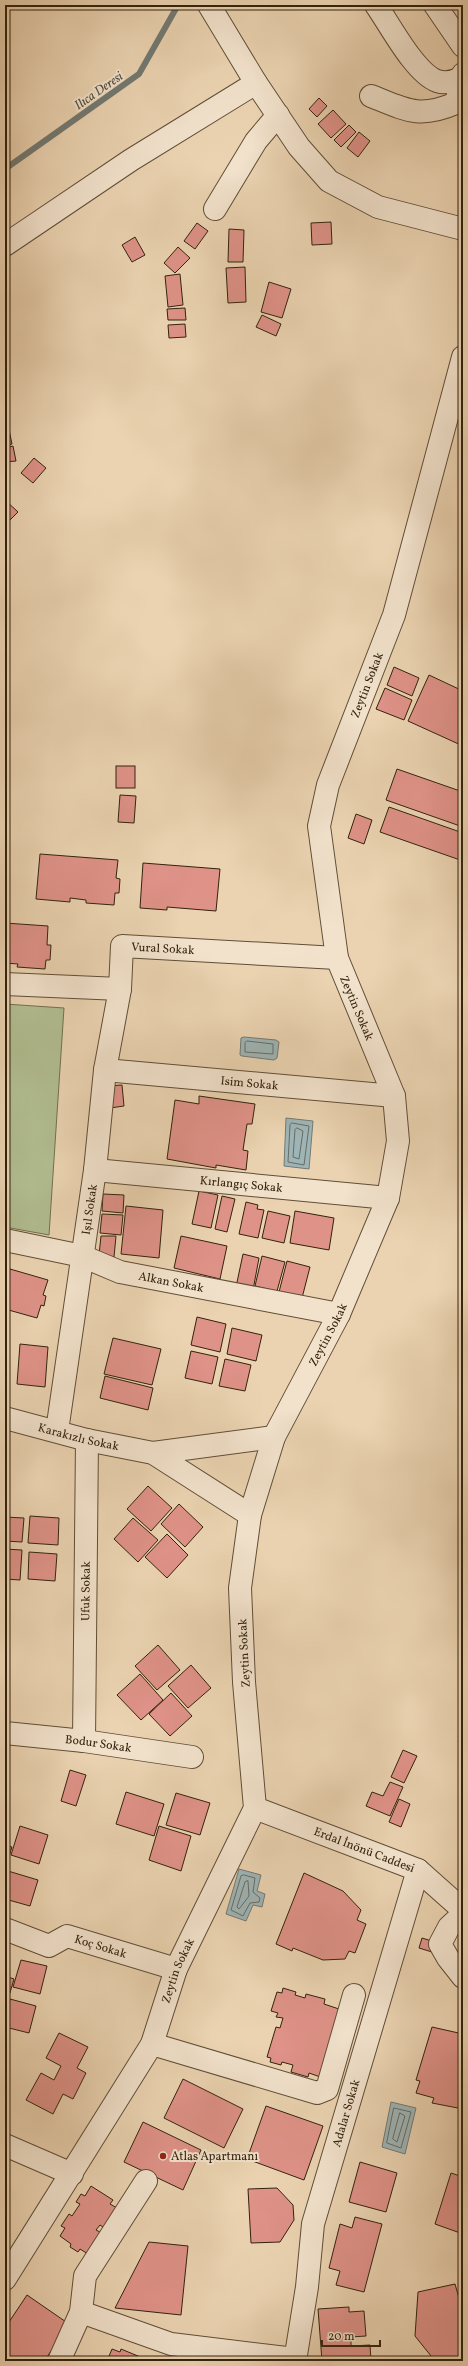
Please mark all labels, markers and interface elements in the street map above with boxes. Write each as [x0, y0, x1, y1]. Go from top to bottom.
water label: Ilıca Deresi [71, 68, 128, 115]
street label: Zeytin Sokak [348, 650, 388, 720]
street label: Vural Sokak [131, 940, 195, 959]
street label: Zeytin Sokak [335, 974, 377, 1044]
street label: Isim Sokak [220, 1073, 279, 1095]
street label: Kırlangıç Sokak [199, 1173, 284, 1197]
street label: Işıl Sokak [79, 1183, 102, 1236]
street label: Alkan Sokak [137, 1269, 205, 1297]
street label: Zeytin Sokak [306, 1300, 352, 1369]
street label: Karakızlı Sokak [36, 1420, 121, 1455]
street label: Ufuk Sokak [78, 1561, 95, 1621]
street label: Zeytin Sokak [235, 1618, 255, 1688]
street label: Bodur Sokak [64, 1732, 133, 1757]
street label: Erdal İnönü Caddesi [311, 1824, 417, 1877]
street label: Koç Sokak [72, 1932, 129, 1963]
street label: Zeytin Sokak [159, 1935, 199, 2006]
street label: Adalar Sokak [329, 2077, 365, 2149]
place label: Atlas Apartmanı [171, 2149, 258, 2165]
marker: Atlas Apartmanı [158, 2151, 168, 2161]
scale bar [322, 2322, 380, 2348]
text: 20 m [328, 2329, 355, 2345]

